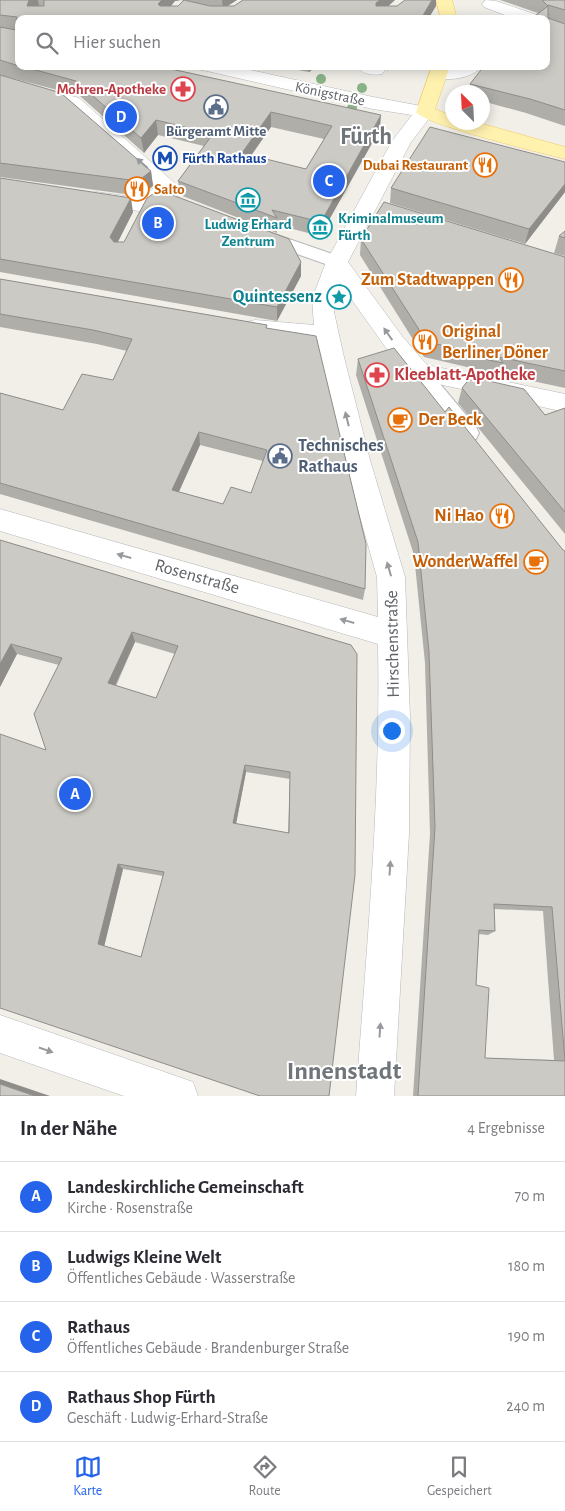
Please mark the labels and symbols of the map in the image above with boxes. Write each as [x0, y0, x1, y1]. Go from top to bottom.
pharmacy icon: Mohren-Apotheke [170, 76, 196, 102]
street label: Königstraße [294, 79, 366, 109]
place label: Mohren-Apotheke [57, 82, 166, 97]
north arrow [445, 85, 490, 130]
public building icon: Bürgeramt Mitte [203, 94, 229, 120]
pin: D [105, 98, 137, 136]
place label: Bürgeramt Mitte [166, 124, 266, 139]
district label: Fürth [340, 125, 392, 149]
metro station icon: Fürth Rathaus [152, 145, 178, 171]
place label: Fürth Rathaus [182, 151, 267, 166]
restaurant icon: Dubai Restaurant [472, 152, 498, 178]
one-way arrow [136, 157, 149, 168]
place label: Dubai Restaurant [363, 158, 468, 173]
pin: C [313, 162, 345, 200]
restaurant icon: Salto [124, 176, 150, 202]
place label: Salto [154, 182, 185, 197]
museum icon: Ludwig Erhard Zentrum [235, 187, 261, 213]
pin: B [142, 204, 174, 242]
place label: Kriminalmuseum Fürth [338, 211, 444, 243]
museum icon: Kriminalmuseum Fürth [307, 214, 333, 240]
place label: Ludwig Erhard Zentrum [204, 217, 292, 249]
restaurant icon: Zum Stadtwappen [498, 267, 524, 293]
place label: Zum Stadtwappen [361, 271, 494, 289]
place icon: Quintessenz [326, 284, 352, 310]
place label: Quintessenz [233, 288, 322, 306]
place label: Original Berliner Döner [442, 323, 549, 362]
one-way arrow [383, 328, 393, 341]
restaurant icon: Original Berliner Döner [412, 329, 438, 355]
pharmacy icon: Kleeblatt-Apotheke [364, 362, 390, 388]
place label: Kleeblatt-Apotheke [394, 366, 536, 384]
cafe icon: Der Beck [387, 407, 413, 433]
place label: Der Beck [418, 411, 482, 429]
one-way arrow [343, 412, 351, 427]
place label: Technisches Rathaus [298, 437, 384, 476]
public building icon: Technisches Rathaus [267, 443, 293, 469]
restaurant icon: Ni Hao [489, 503, 515, 529]
place label: Ni Hao [434, 507, 484, 525]
cafe icon: WonderWaffel [523, 549, 549, 575]
one-way arrow [116, 551, 131, 559]
place label: WonderWaffel [412, 553, 518, 571]
street label: Rosenstraße [153, 556, 241, 598]
one-way arrow [384, 561, 392, 576]
street label: Hirschenstraße [383, 590, 403, 698]
one-way arrow [339, 616, 354, 624]
your location [379, 718, 405, 744]
pin: A [59, 775, 91, 813]
one-way arrow [386, 859, 394, 875]
one-way arrow [376, 1022, 384, 1038]
one-way arrow [39, 1046, 54, 1054]
district label: Innenstadt [287, 1058, 402, 1084]

